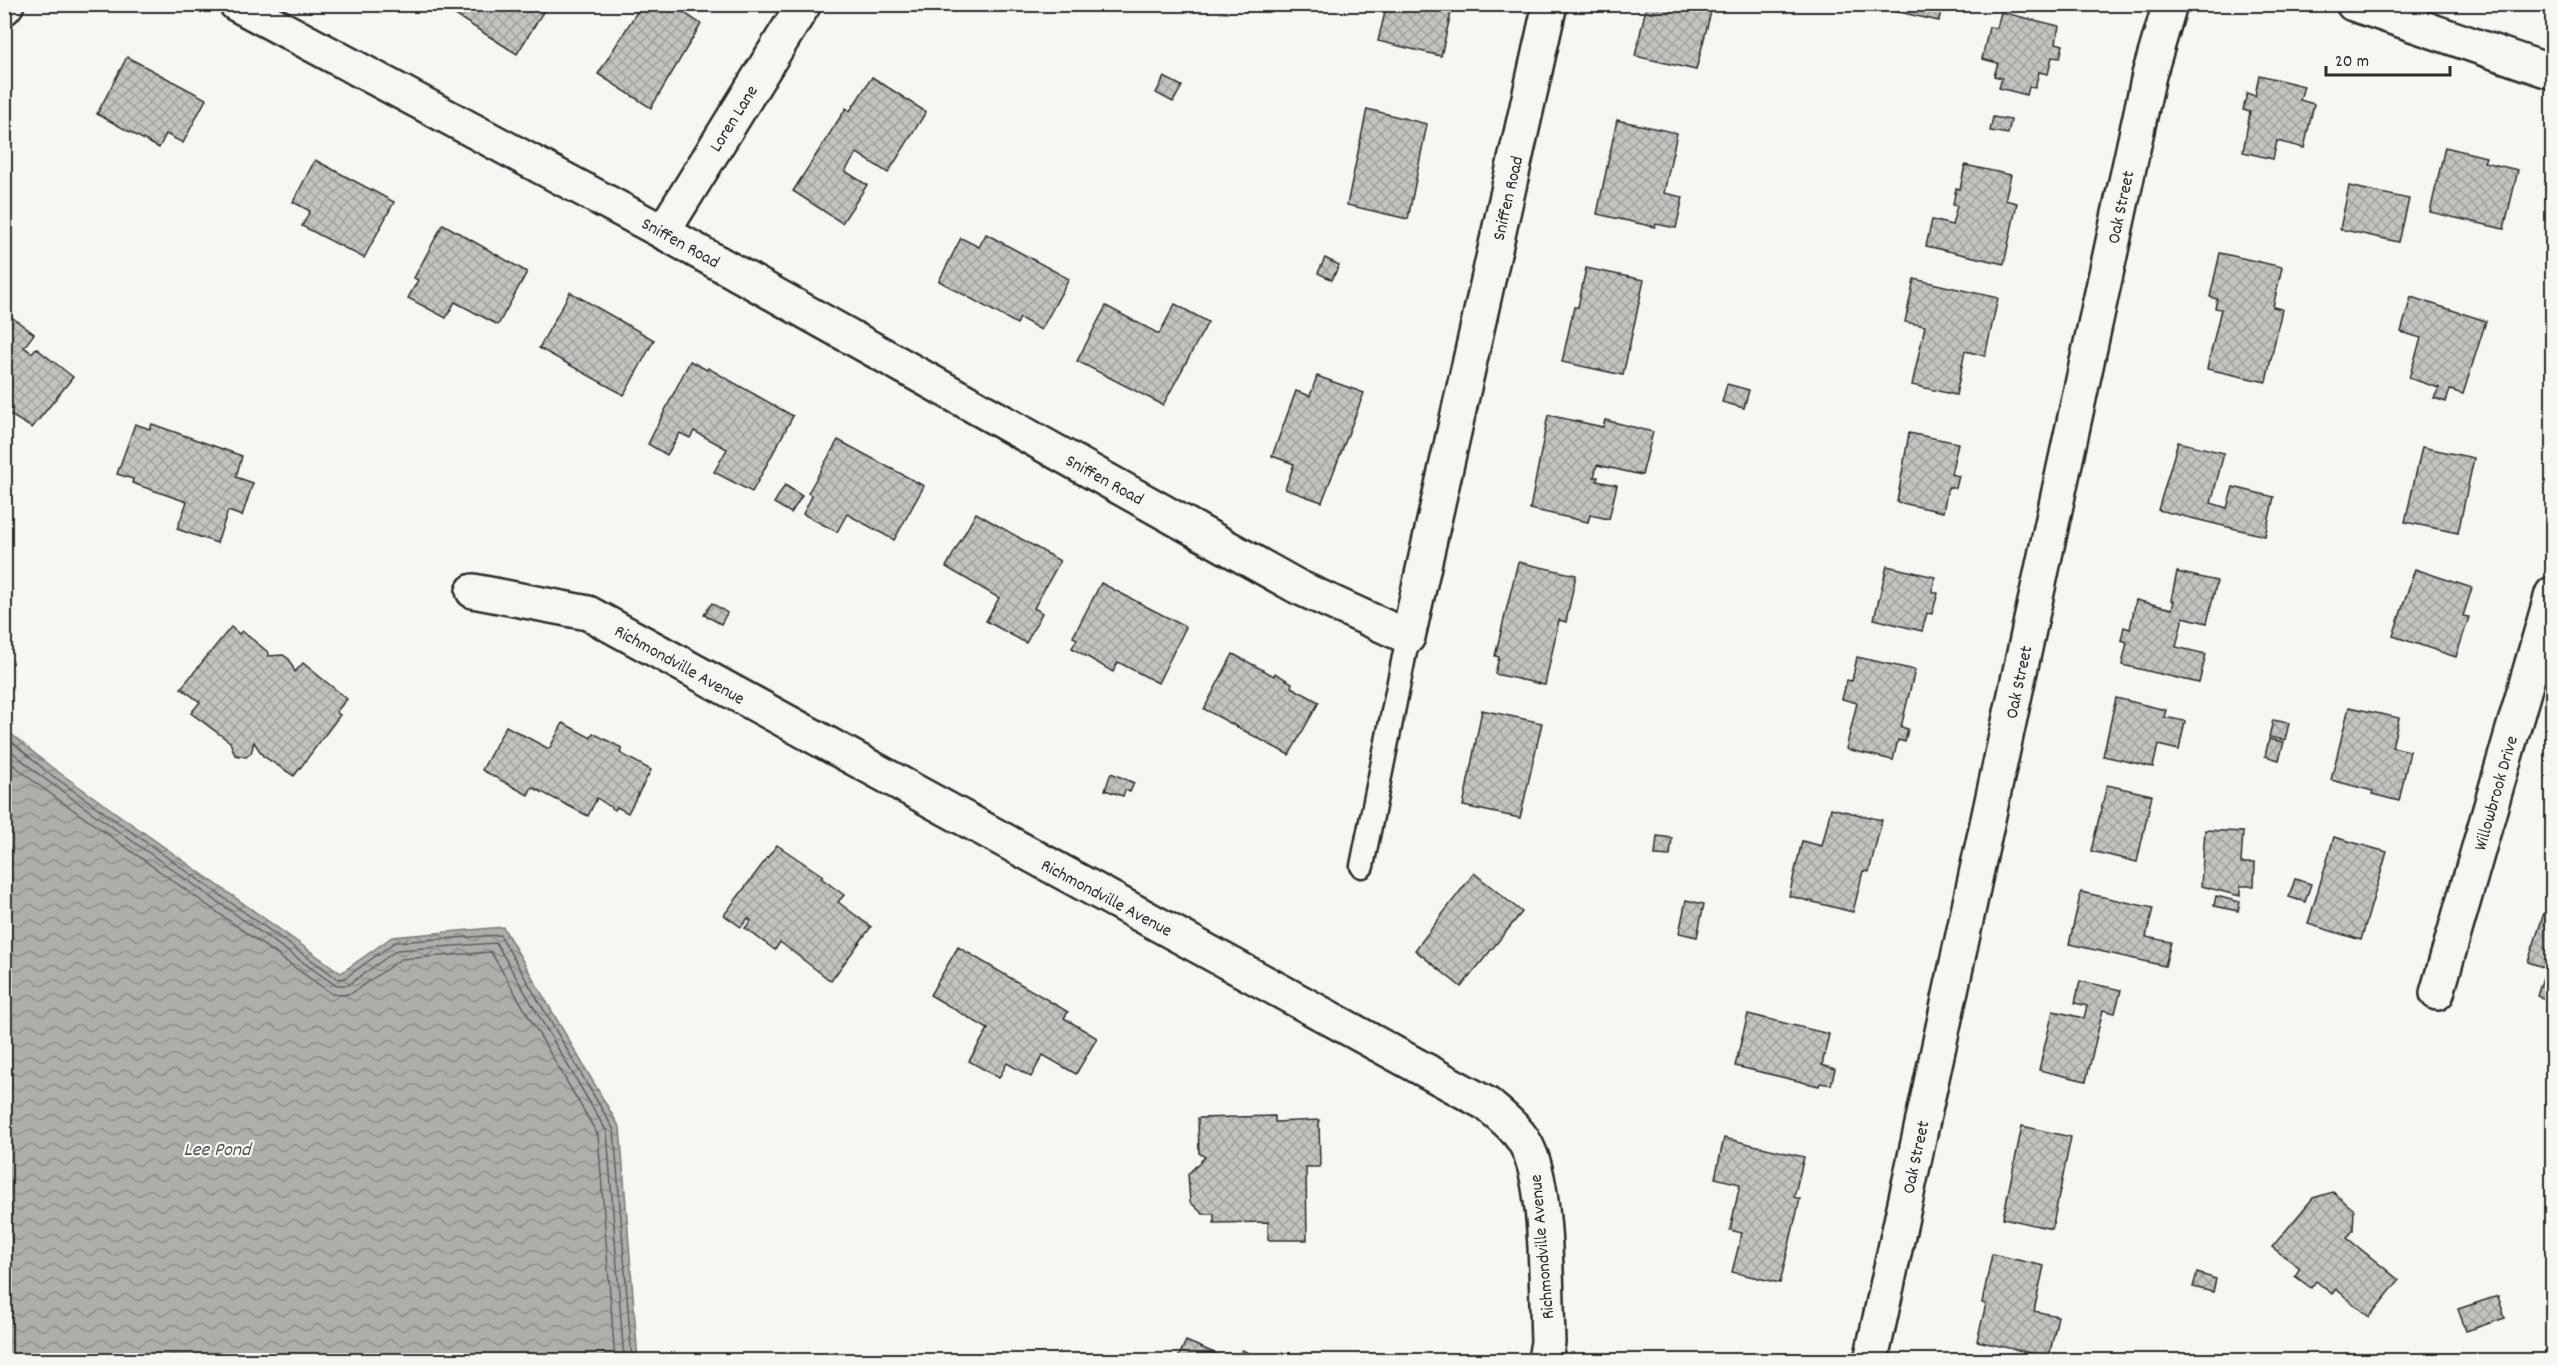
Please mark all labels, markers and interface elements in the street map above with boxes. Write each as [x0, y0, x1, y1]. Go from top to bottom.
scale bar [2326, 39, 2450, 77]
text: 20 m [2335, 50, 2369, 75]
street label: Loren Lane [705, 81, 765, 158]
street label: Sniffen Road [1488, 154, 1531, 243]
street label: Oak Street [2103, 168, 2142, 246]
street label: Sniffen Road [636, 212, 723, 276]
street label: Sniffen Road [1060, 449, 1147, 513]
street label: Richmondville Avenue [609, 620, 748, 712]
street label: Oak Street [2001, 643, 2040, 721]
street label: Willowbrook Drive [2469, 733, 2526, 854]
street label: Richmondville Avenue [1036, 854, 1176, 944]
street label: Oak Street [1898, 1118, 1937, 1196]
water label: Lee Pond [184, 1137, 253, 1165]
street label: Richmondville Avenue [1525, 1173, 1562, 1320]

